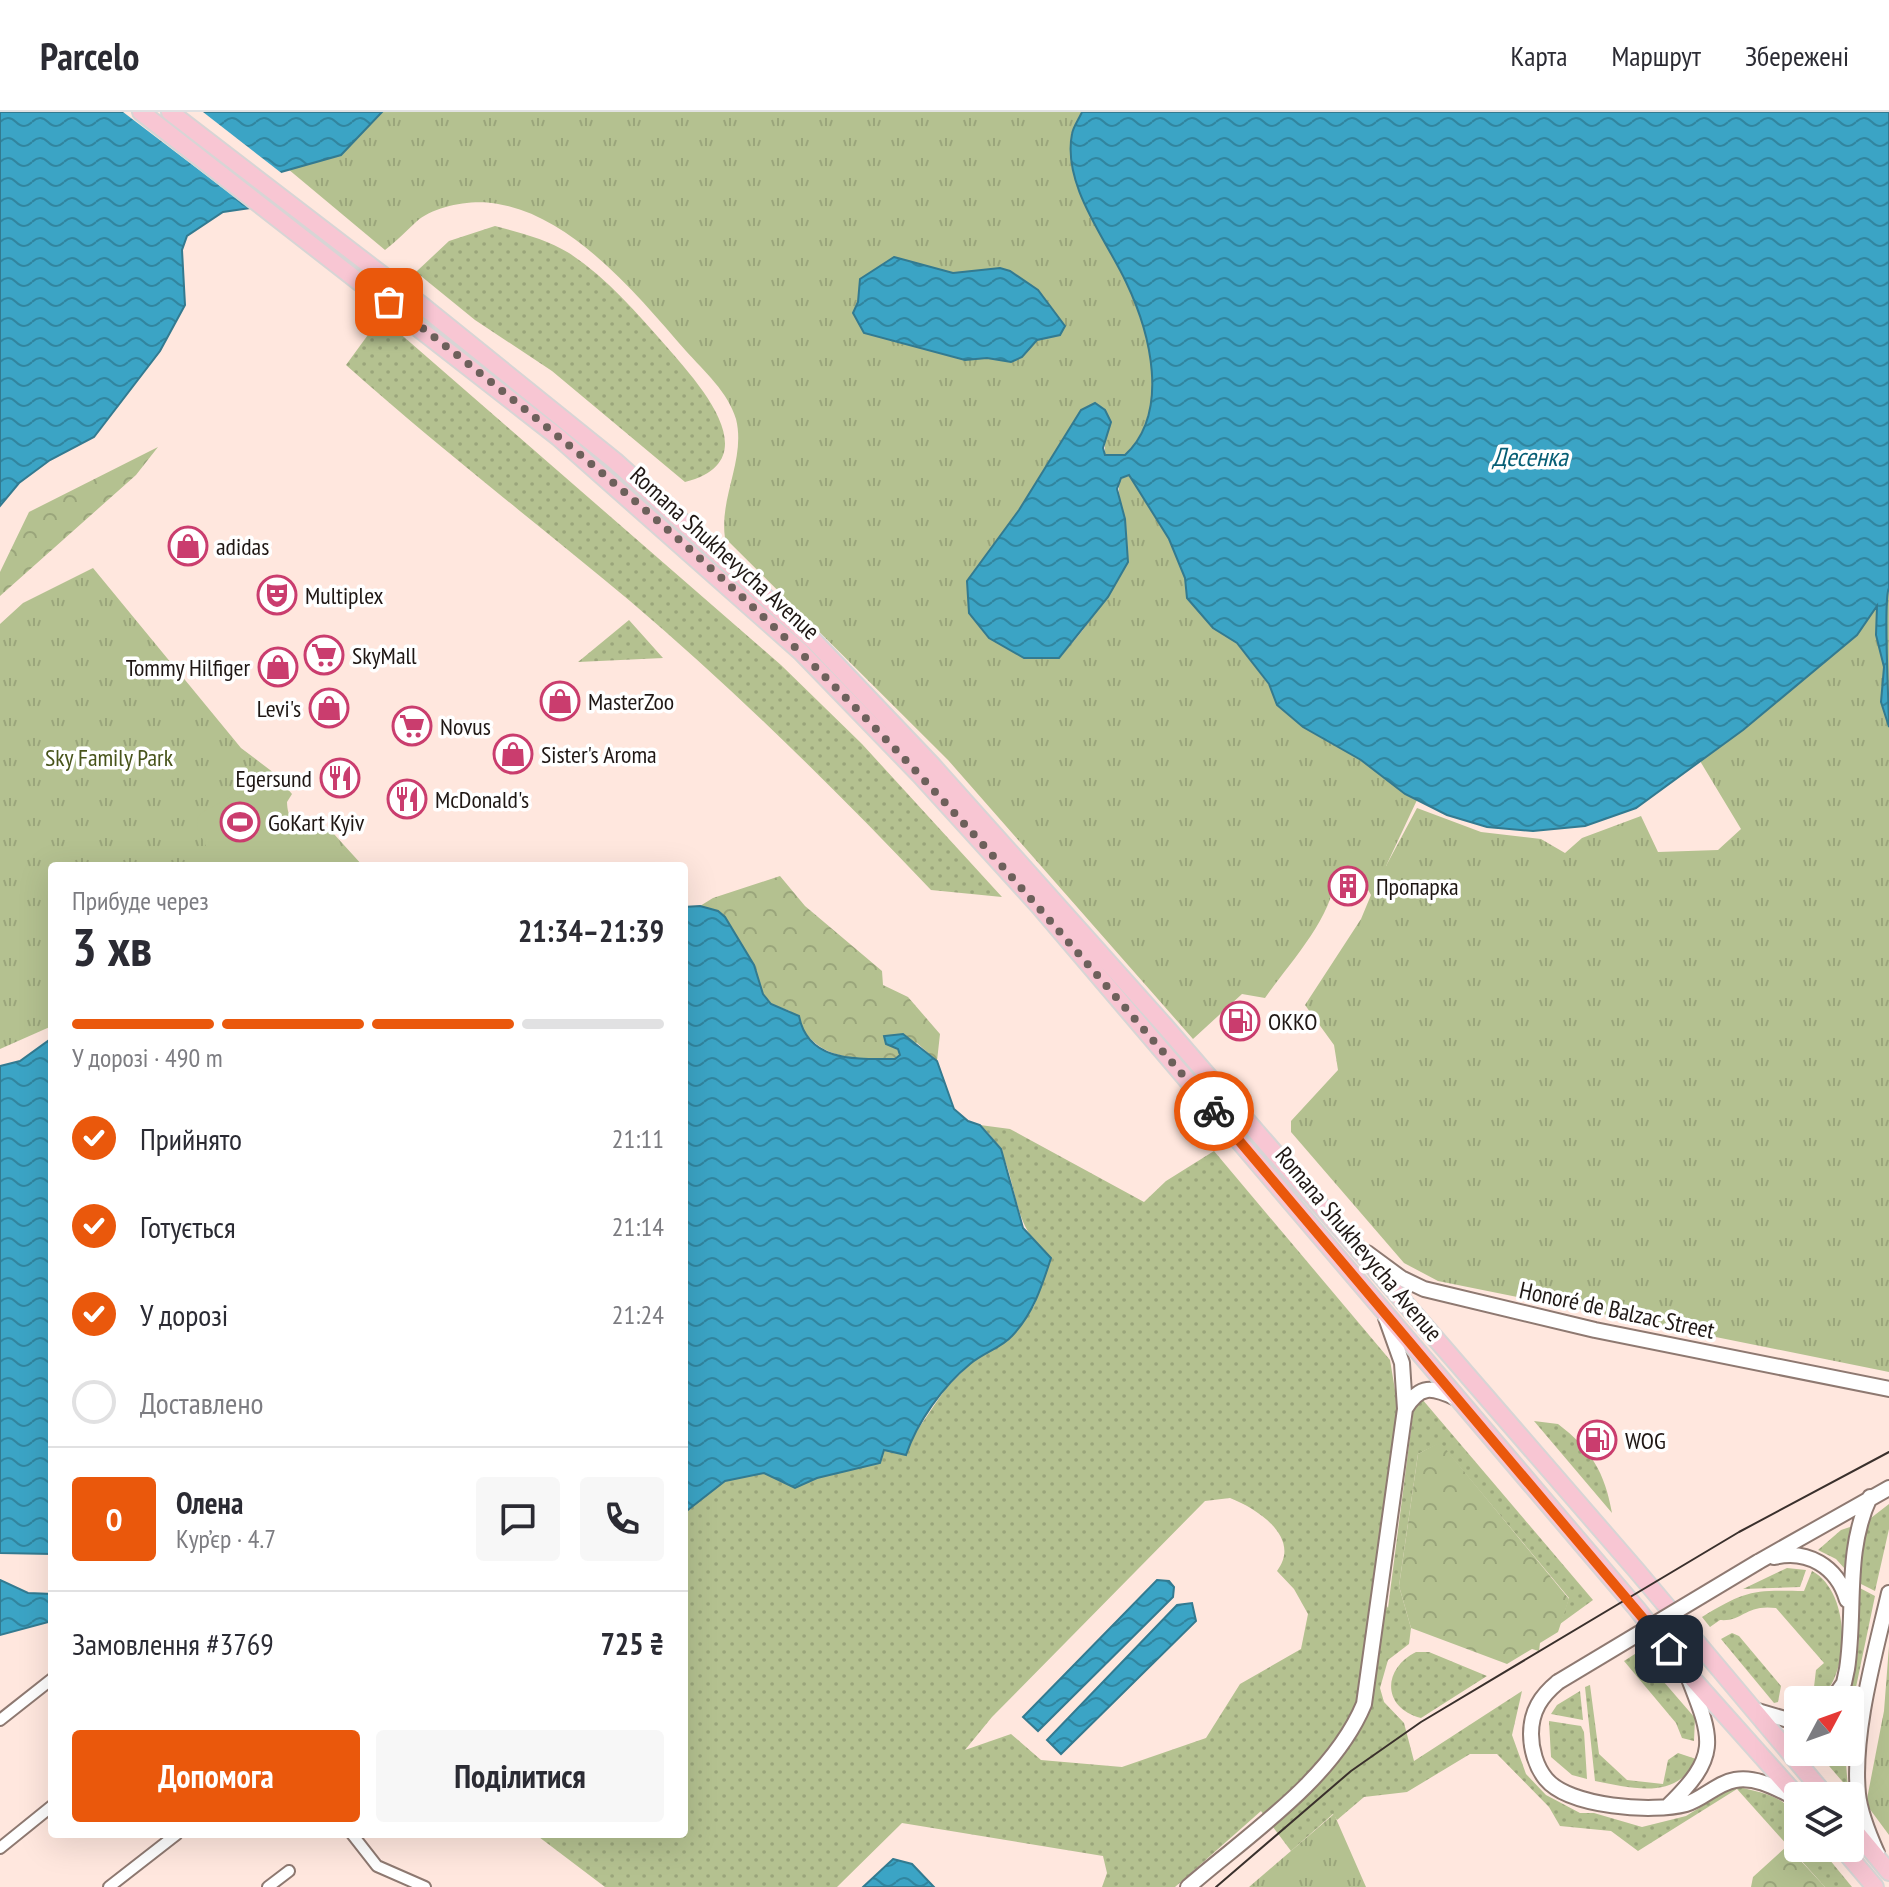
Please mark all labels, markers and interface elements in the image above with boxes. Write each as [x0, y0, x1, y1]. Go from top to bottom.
text: Parcelo [40, 31, 139, 80]
text: Карта [1511, 37, 1568, 74]
text: Маршрут [1612, 37, 1701, 74]
text: Збережені [1745, 37, 1849, 74]
pin [355, 268, 423, 336]
icon: bag [367, 280, 411, 324]
water label: Десенка [1491, 440, 1569, 473]
street label: Romana Shukhevycha Avenue [624, 460, 826, 646]
shop icon: adidas [167, 525, 209, 567]
place label: adidas [216, 531, 269, 562]
theatre icon: Multiplex [256, 574, 298, 616]
place label: Multiplex [305, 580, 384, 611]
supermarket icon: SkyMall [303, 634, 345, 676]
place label: SkyMall [352, 640, 417, 671]
shop icon: Tommy Hilfiger [257, 646, 299, 688]
place label: Tommy Hilfiger [126, 652, 250, 683]
shop icon: MasterZoo [539, 680, 581, 722]
place label: MasterZoo [588, 686, 674, 717]
shop icon: Levi's [308, 687, 350, 729]
place label: Levi's [257, 693, 301, 724]
supermarket icon: Novus [391, 705, 433, 747]
place label: Novus [440, 711, 491, 742]
shop icon: Sister's Aroma [492, 733, 534, 775]
place label: Sister's Aroma [541, 739, 657, 770]
park label: Sky Family Park [45, 742, 174, 773]
restaurant icon: Egersund [319, 757, 361, 799]
place label: Egersund [235, 763, 312, 794]
restaurant icon: McDonald's [386, 778, 428, 820]
place label: McDonald's [435, 784, 529, 815]
sports icon: GoKart Kyiv [219, 801, 261, 843]
place label: GoKart Kyiv [268, 807, 365, 838]
building icon: Пропарка [1327, 865, 1369, 907]
place label: Пропарка [1376, 871, 1459, 902]
text: Прибуде через [72, 884, 209, 917]
text: 21:34–21:39 [518, 911, 664, 950]
text: 3 хв [72, 913, 152, 980]
fuel station icon: OKKO [1219, 1000, 1261, 1042]
place label: OKKO [1268, 1006, 1318, 1037]
text: У дорозі · 490 m [72, 1041, 223, 1074]
courier [1174, 1071, 1254, 1151]
icon: bike [1192, 1089, 1236, 1133]
icon: check [72, 1116, 116, 1160]
text: Прийнято [140, 1119, 242, 1158]
text: 21:11 [612, 1122, 664, 1155]
street label: Romana Shukhevycha Avenue [1269, 1140, 1449, 1348]
icon: check [72, 1204, 116, 1248]
text: Готується [140, 1207, 236, 1246]
text: 21:14 [612, 1210, 664, 1243]
street label: Honoré de Balzac Street [1517, 1274, 1718, 1346]
icon: check [72, 1292, 116, 1336]
text: У дорозі [140, 1295, 228, 1334]
text: 21:24 [612, 1298, 664, 1331]
text: Доставлено [140, 1383, 263, 1422]
fuel station icon: WOG [1576, 1419, 1618, 1461]
place label: WOG [1625, 1425, 1666, 1456]
button: chat [476, 1477, 560, 1561]
button: phone [580, 1477, 664, 1561]
text: Олена [176, 1483, 243, 1522]
text: О [106, 1500, 122, 1539]
text: Кур’єр · 4.7 [176, 1522, 276, 1555]
pin [1635, 1615, 1703, 1683]
text: Замовлення #3769 [72, 1624, 274, 1663]
text: 725 ₴ [600, 1624, 664, 1663]
icon: home [1647, 1627, 1691, 1671]
north arrow [1784, 1686, 1864, 1766]
map controls [1784, 1686, 1864, 1862]
button: Допомога [72, 1730, 360, 1822]
button: Поділитися [376, 1730, 664, 1822]
button: layers [1784, 1782, 1864, 1862]

